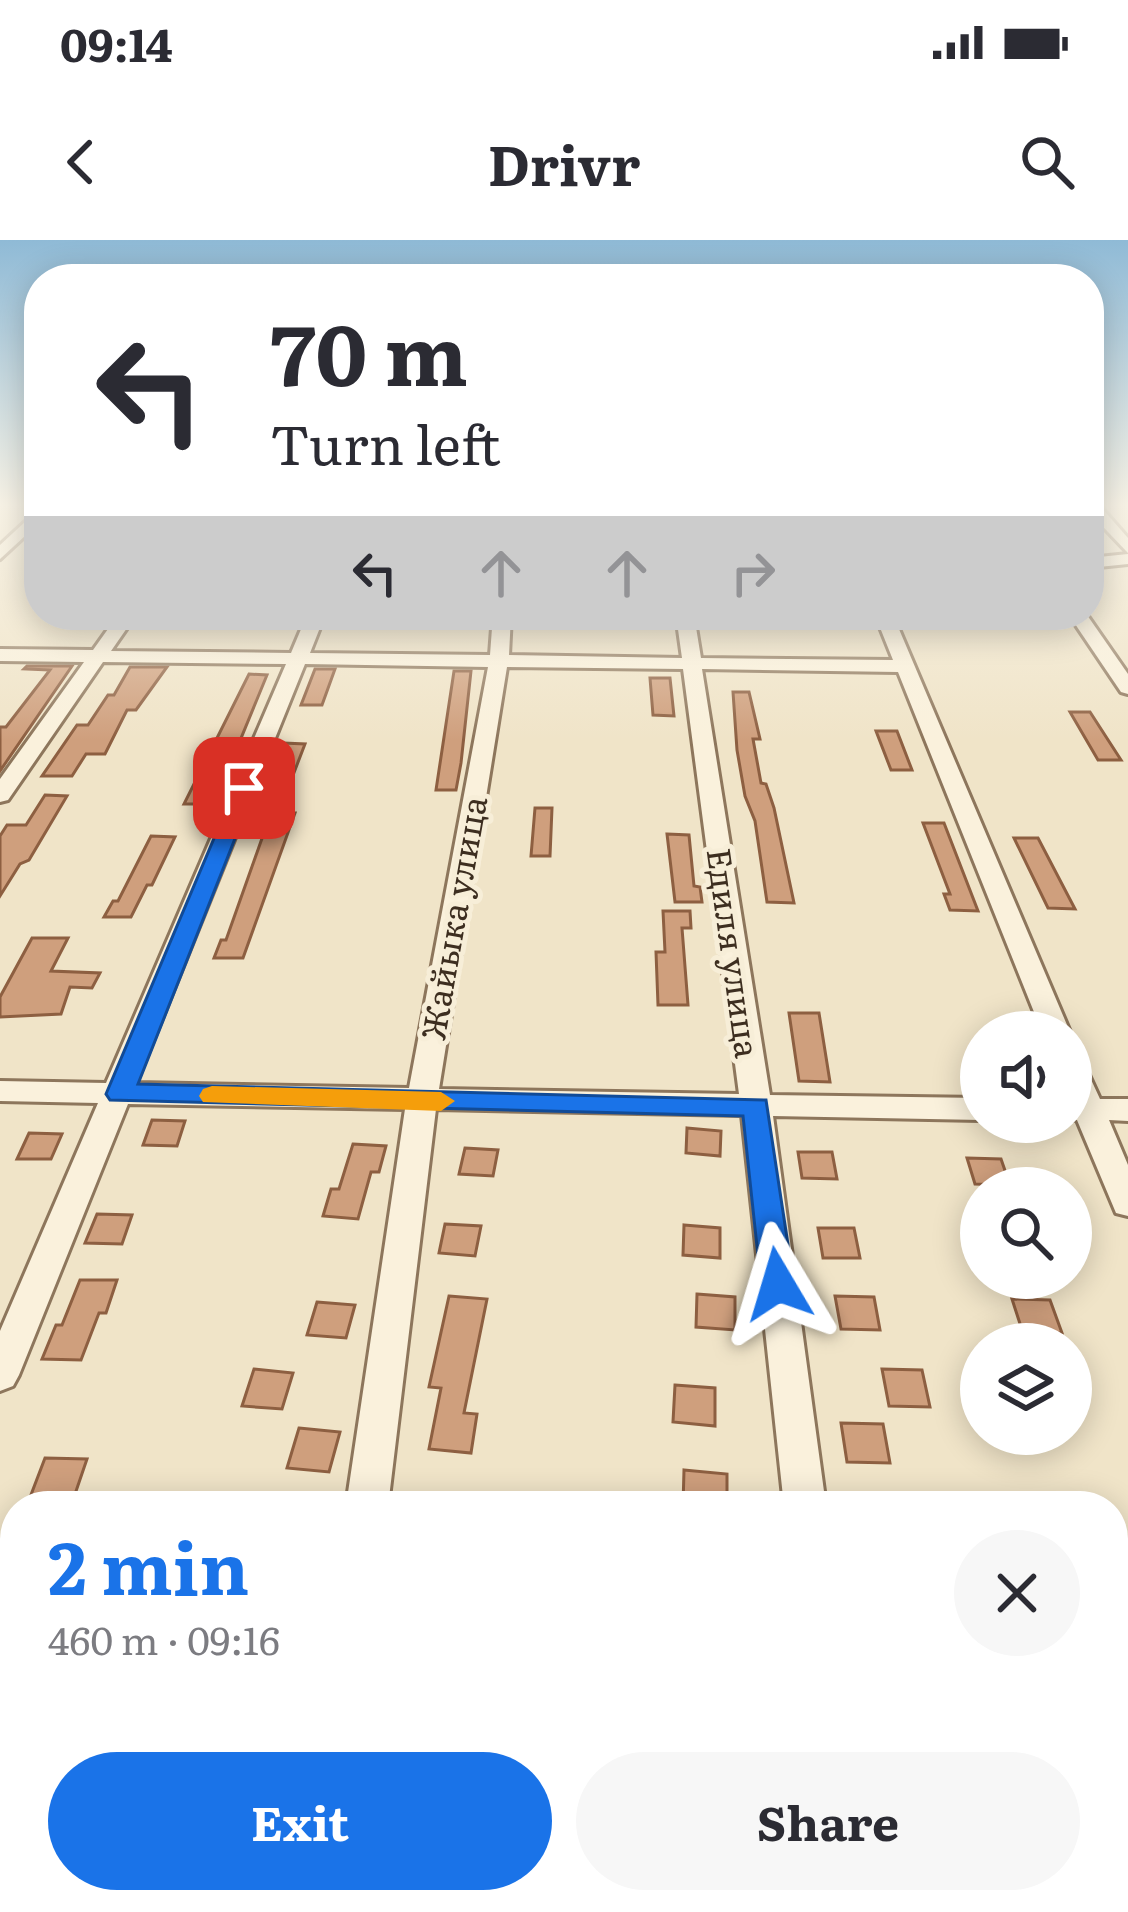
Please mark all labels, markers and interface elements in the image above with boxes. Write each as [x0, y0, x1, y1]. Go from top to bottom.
text: 09:14 [60, 9, 173, 76]
text: Drivr [488, 122, 640, 203]
icon: back [48, 129, 114, 195]
icon: search [1014, 129, 1080, 195]
text: 70 m [270, 287, 468, 412]
icon: left [72, 312, 228, 468]
text: Turn left [270, 401, 501, 482]
icon: left [342, 540, 408, 606]
icon: ahead [468, 540, 534, 606]
icon: ahead [594, 540, 660, 606]
icon: right [720, 540, 786, 606]
pin [193, 737, 295, 839]
icon: arrive [211, 755, 277, 821]
street label: Жайыка улица [406, 792, 497, 1043]
street label: Едиля улица [696, 845, 774, 1061]
map controls [960, 1011, 1092, 1455]
button: sound [960, 1011, 1092, 1143]
button: search [960, 1167, 1092, 1299]
position arrow [715, 1221, 841, 1347]
button: layers [960, 1323, 1092, 1455]
text: 2 min [48, 1510, 249, 1617]
button: close [954, 1530, 1080, 1656]
text: 460 m · 09:16 [48, 1609, 280, 1667]
button: Exit [48, 1752, 552, 1890]
button: Share [576, 1752, 1080, 1890]

